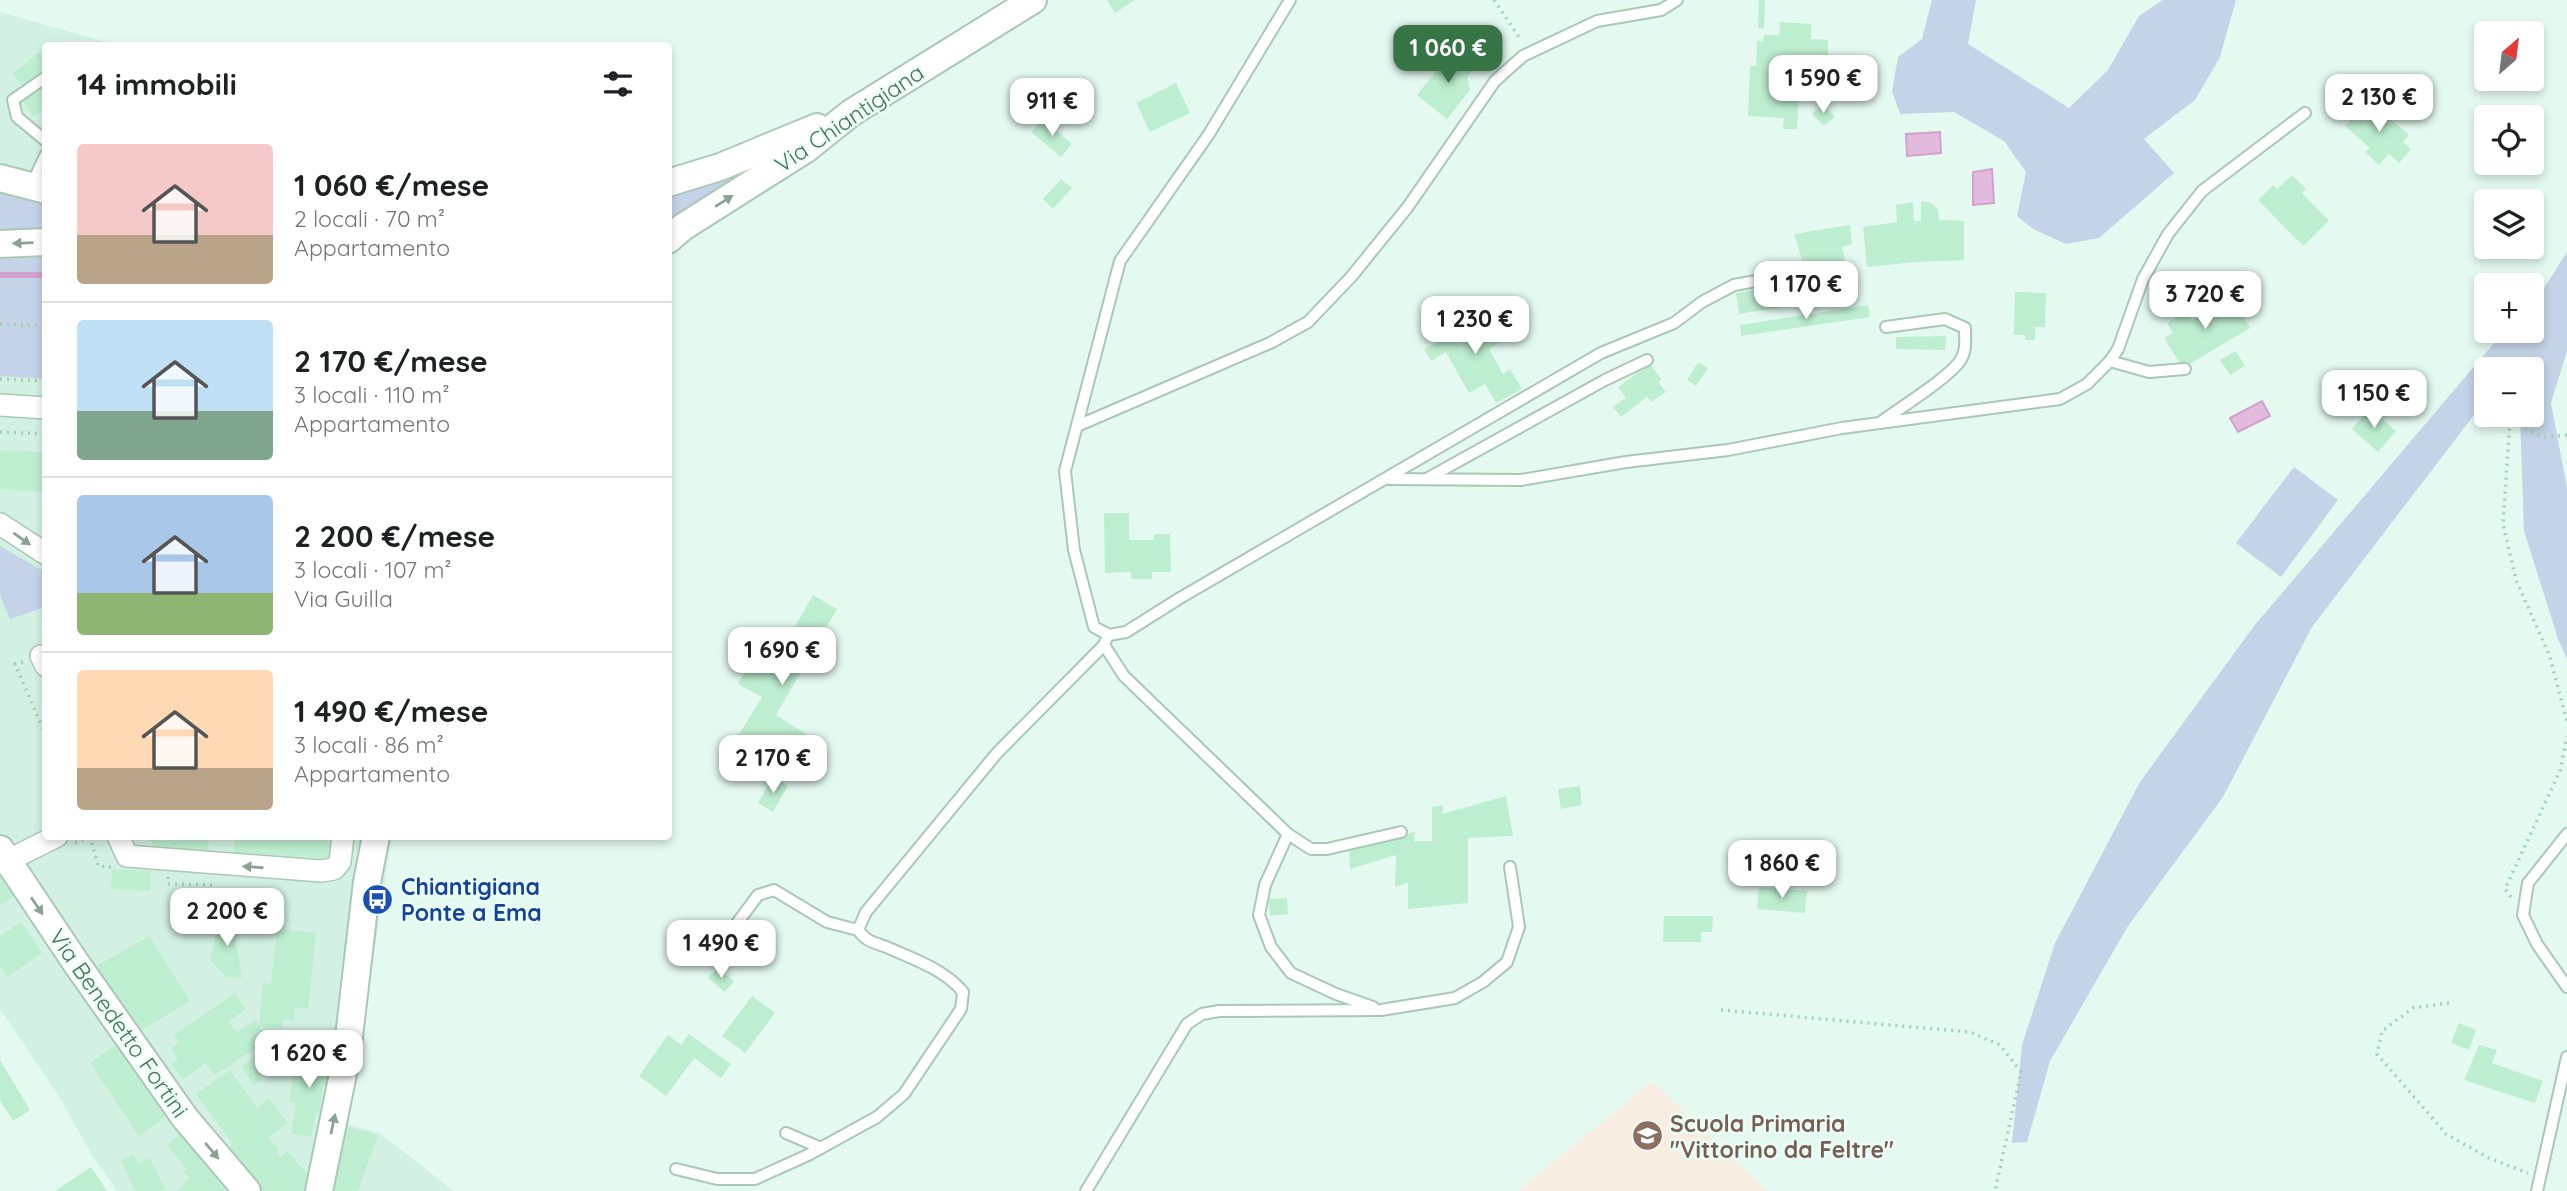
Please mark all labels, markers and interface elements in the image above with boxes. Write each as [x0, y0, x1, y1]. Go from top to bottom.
north arrow [2474, 21, 2544, 91]
map controls [2474, 21, 2544, 427]
pin: 1 060 € [1383, 25, 1513, 85]
text: 1 060 € [1409, 33, 1487, 62]
pin: 1 590 € [1758, 55, 1888, 115]
street label: Via Chiantigiana [769, 57, 929, 179]
text: 1 590 € [1785, 63, 1861, 92]
text: 14 immobili [77, 65, 237, 103]
icon: filters [599, 65, 637, 103]
pin: 2 130 € [2314, 74, 2444, 134]
pin: 911 € [1003, 78, 1101, 138]
text: 2 130 € [2341, 82, 2417, 111]
text: 911 € [1026, 86, 1078, 115]
button: locate [2474, 105, 2544, 175]
text: 1 060 €/mese [294, 166, 489, 204]
icon: home [133, 172, 217, 256]
button: layers [2474, 189, 2544, 259]
one-way arrow [714, 194, 734, 207]
text: 2 locali · 70 m² [294, 204, 445, 233]
text: Appartamento [294, 233, 450, 262]
one-way arrow [12, 238, 34, 249]
pin: 1 170 € [1741, 262, 1871, 321]
text: 1 170 € [1770, 269, 1842, 298]
pin: 3 720 € [2140, 272, 2270, 331]
button: + [2474, 273, 2544, 343]
text: 3 720 € [2165, 279, 2245, 308]
pin: 1 230 € [1410, 296, 1540, 356]
text: 1 230 € [1437, 304, 1513, 333]
text: 2 170 €/mese [294, 342, 488, 380]
icon: home [133, 348, 217, 432]
button: − [2474, 357, 2544, 427]
pin: 1 150 € [2309, 370, 2439, 430]
text: 1 150 € [2338, 378, 2410, 407]
text: 3 locali · 110 m² [294, 380, 450, 409]
text: Appartamento [294, 409, 450, 438]
text: 2 200 €/mese [294, 517, 495, 555]
icon: home [133, 523, 217, 607]
one-way arrow [13, 532, 32, 545]
text: 3 locali · 107 m² [294, 555, 452, 584]
text: Via Guilla [294, 584, 393, 613]
pin: 1 690 € [717, 628, 847, 687]
text: 1 690 € [744, 635, 820, 664]
text: 1 490 €/mese [294, 692, 488, 730]
icon: home [133, 698, 217, 782]
text: 3 locali · 86 m² [294, 730, 444, 759]
pin: 2 170 € [708, 736, 838, 795]
text: 2 170 € [735, 743, 811, 772]
text: Appartamento [294, 759, 450, 788]
pin: 1 860 € [1717, 841, 1847, 900]
text: 1 860 € [1744, 848, 1820, 877]
one-way arrow [241, 861, 263, 872]
place label: Chiantigiana Ponte a Ema [401, 872, 542, 927]
bus stop icon: Chiantigiana Ponte a Ema [361, 882, 395, 916]
pin: 2 200 € [162, 888, 292, 948]
text: 2 200 € [186, 896, 268, 925]
one-way arrow [30, 897, 44, 915]
pin: 1 490 € [656, 920, 786, 980]
street label: Via Benedetto Fortini [43, 923, 195, 1123]
text: 1 490 € [683, 928, 759, 957]
pin: 1 620 € [244, 1030, 374, 1090]
text: 1 620 € [271, 1038, 347, 1067]
place label: Scuola Primaria "Vittorino da Feltre" [1670, 1109, 1894, 1164]
one-way arrow [328, 1113, 339, 1135]
school or university icon: Scuola Primaria "Vittorino da Feltre" [1630, 1119, 1664, 1153]
one-way arrow [204, 1142, 219, 1159]

